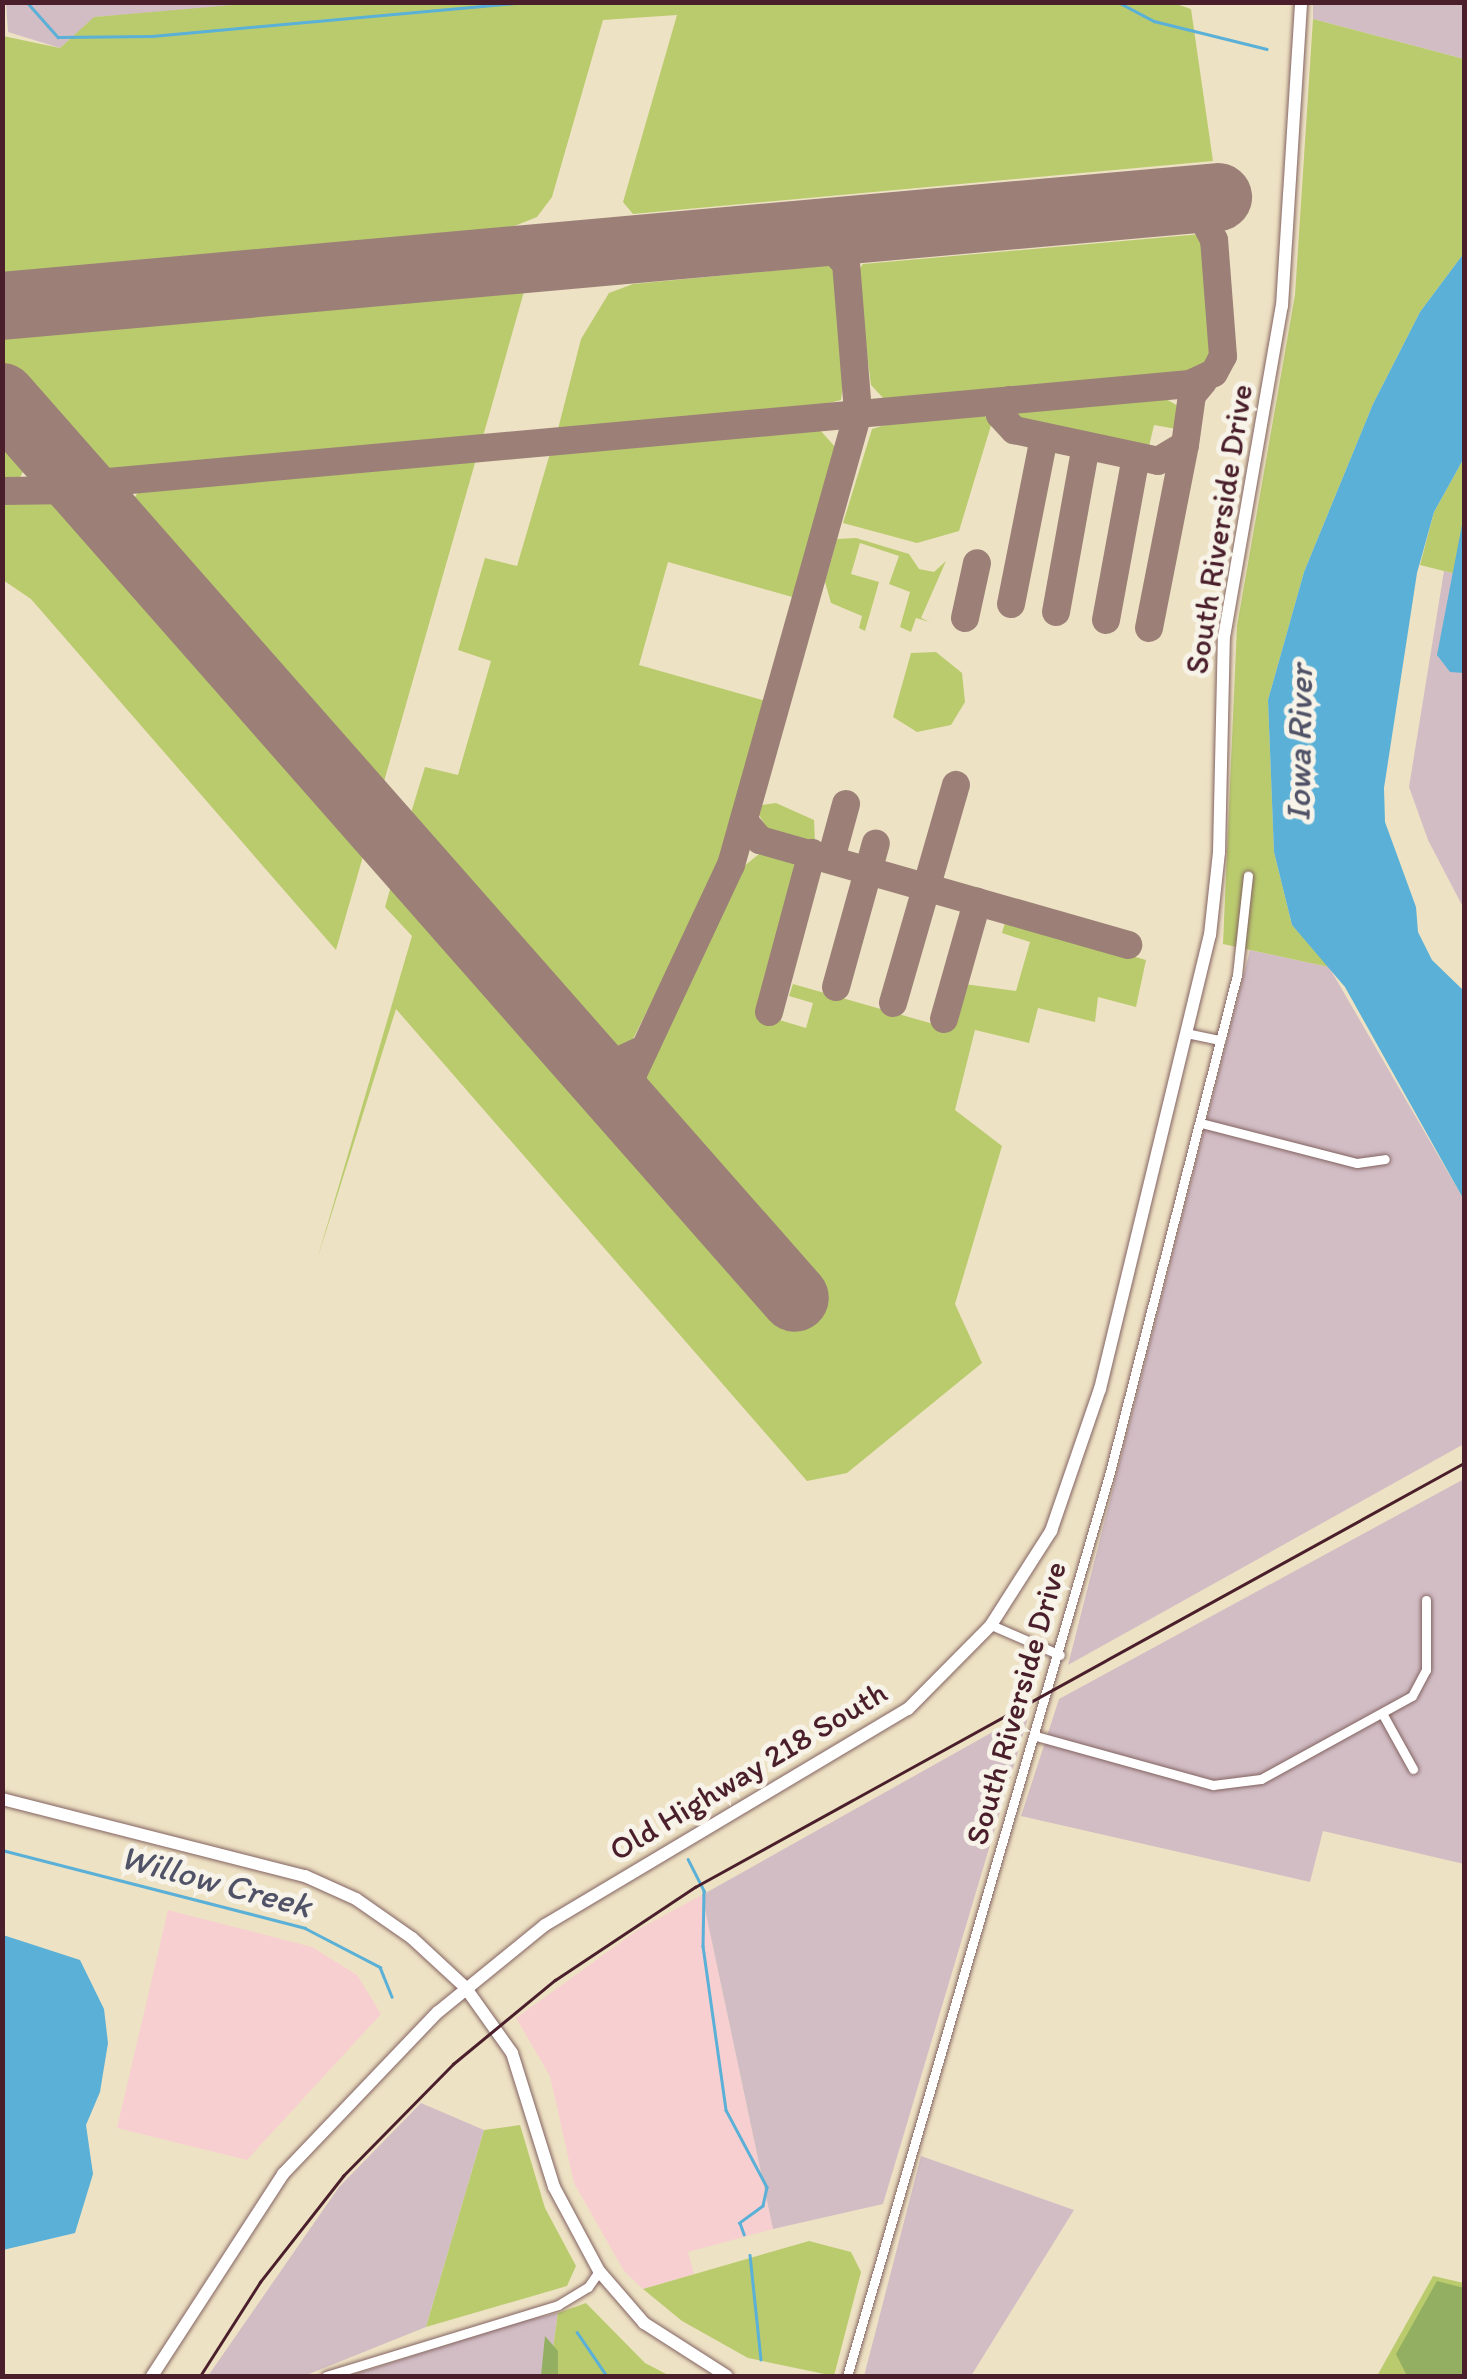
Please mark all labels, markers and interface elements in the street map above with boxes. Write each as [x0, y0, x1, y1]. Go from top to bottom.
street label: South Riverside Drive [1177, 382, 1261, 676]
water label: Iowa River [1277, 665, 1321, 821]
street label: South Riverside Drive [957, 1558, 1075, 1848]
street label: Old Highway 218 South [603, 1673, 893, 1869]
water label: Willow Creek [116, 1835, 316, 1927]

